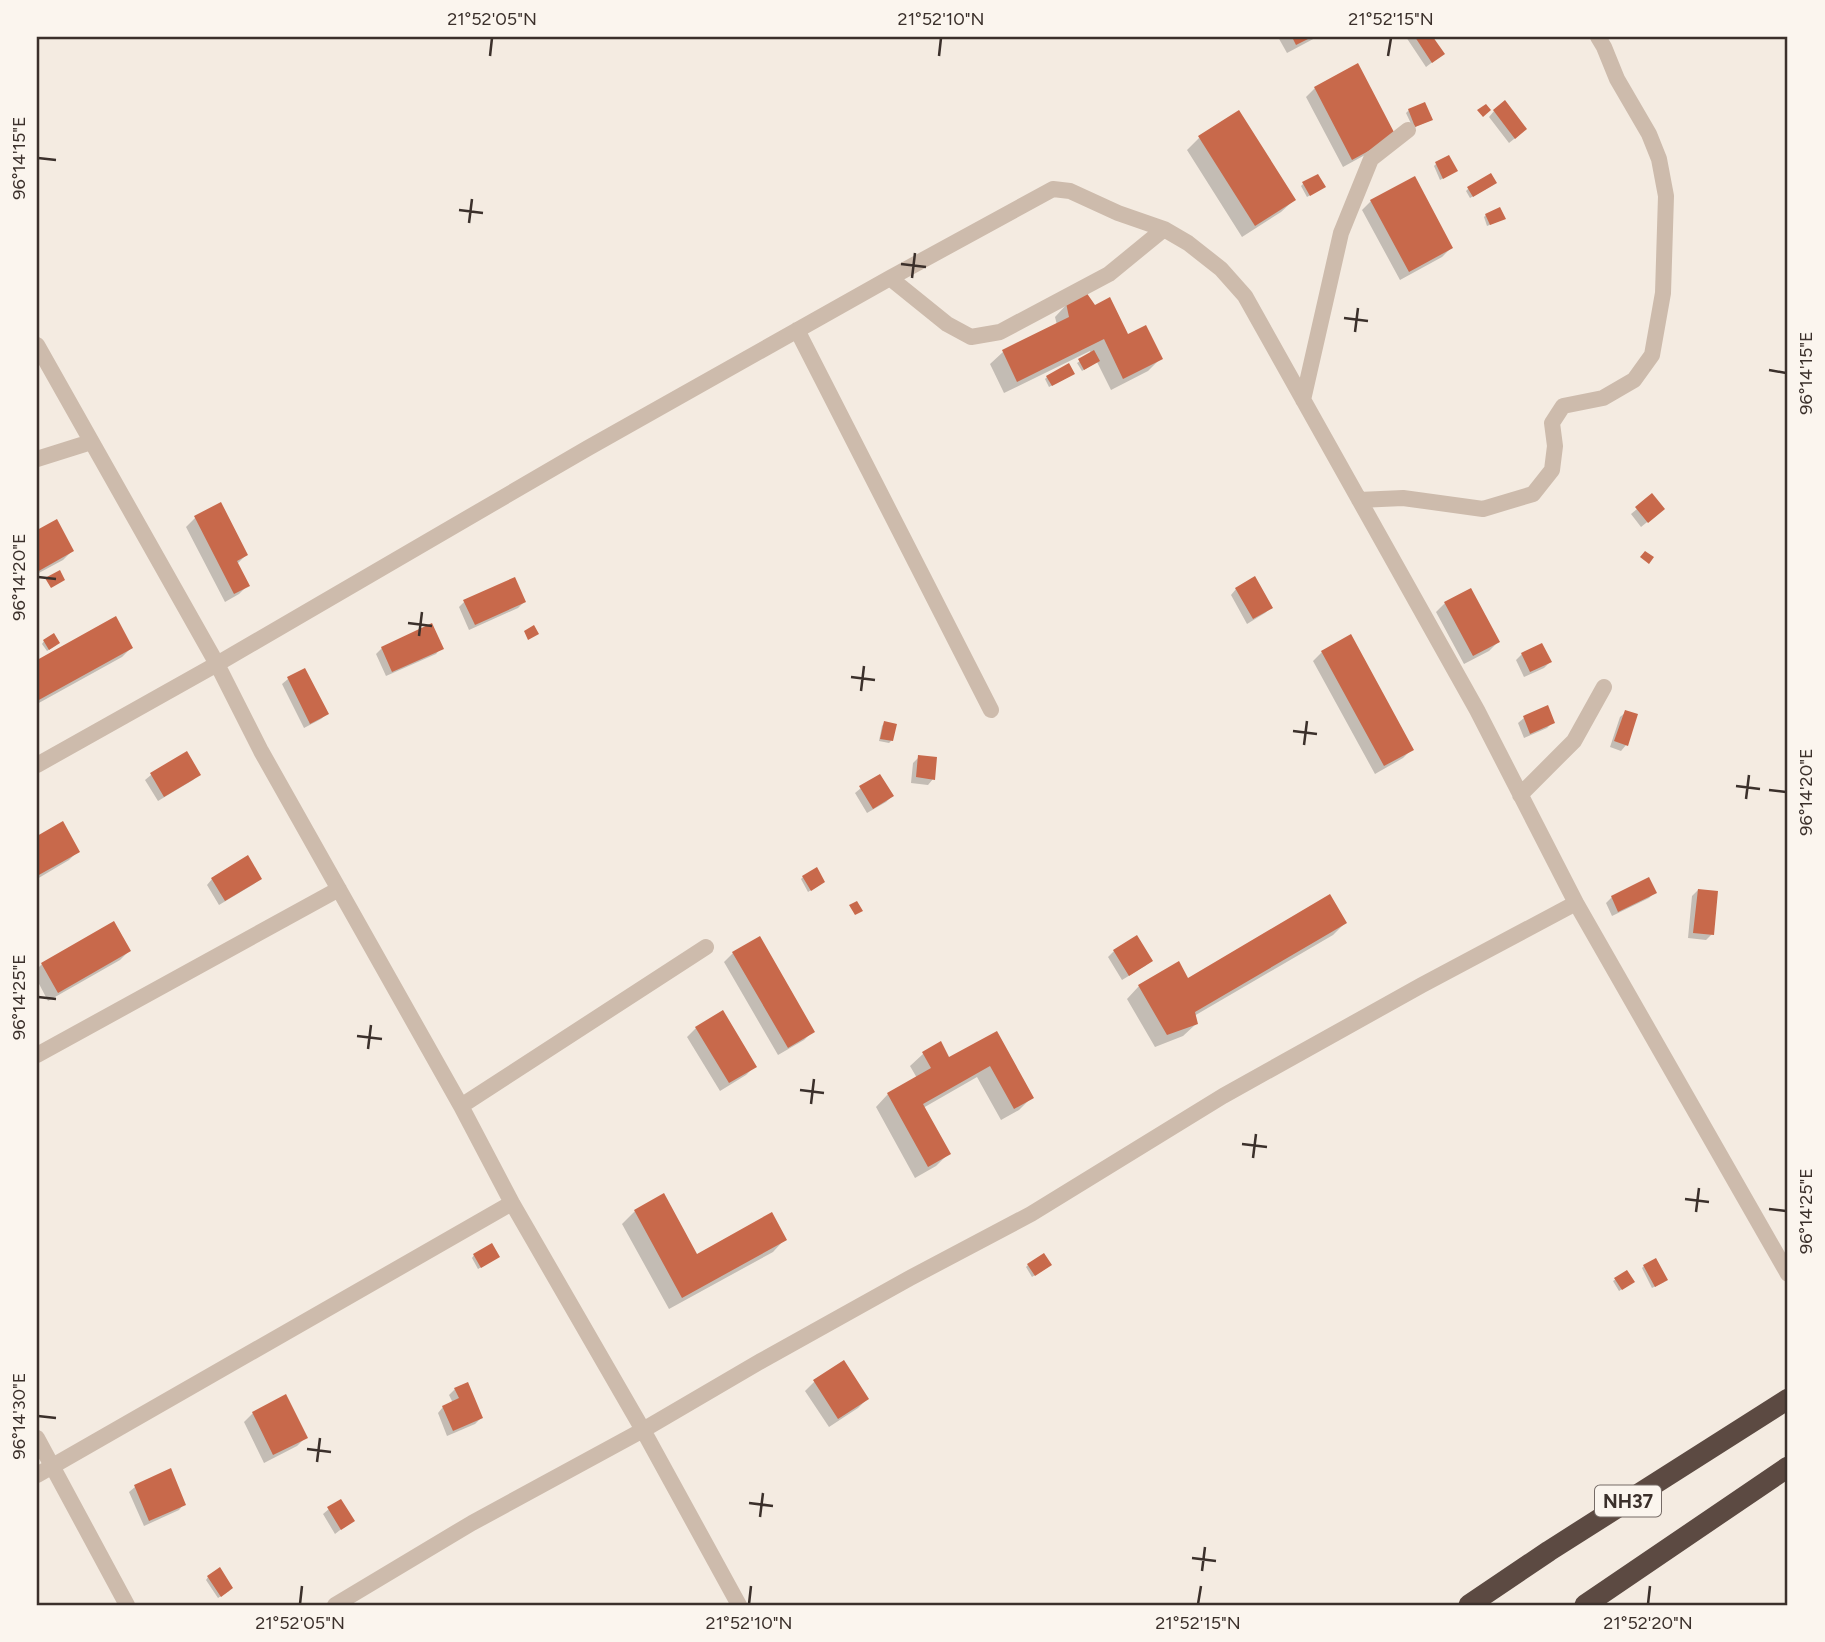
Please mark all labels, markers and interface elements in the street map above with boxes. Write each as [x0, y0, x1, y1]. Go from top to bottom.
text: 21°52'05"N [447, 8, 537, 30]
text: 21°52'10"N [898, 8, 984, 30]
text: 21°52'15"N [1348, 8, 1434, 30]
text: 96°14'15"E [8, 116, 30, 200]
text: 96°14'15"E [1795, 331, 1817, 415]
text: 96°14'20"E [8, 533, 30, 621]
text: 96°14'20"E [1795, 748, 1817, 836]
text: 96°14'25"E [8, 954, 30, 1040]
text: 96°14'25"E [1795, 1168, 1817, 1254]
text: 96°14'30"E [8, 1373, 30, 1459]
road number: NH37 [1595, 1485, 1661, 1516]
text: 21°52'05"N [255, 1612, 345, 1634]
text: 21°52'10"N [706, 1612, 792, 1634]
text: 21°52'15"N [1155, 1612, 1241, 1634]
text: 21°52'20"N [1603, 1612, 1693, 1634]

